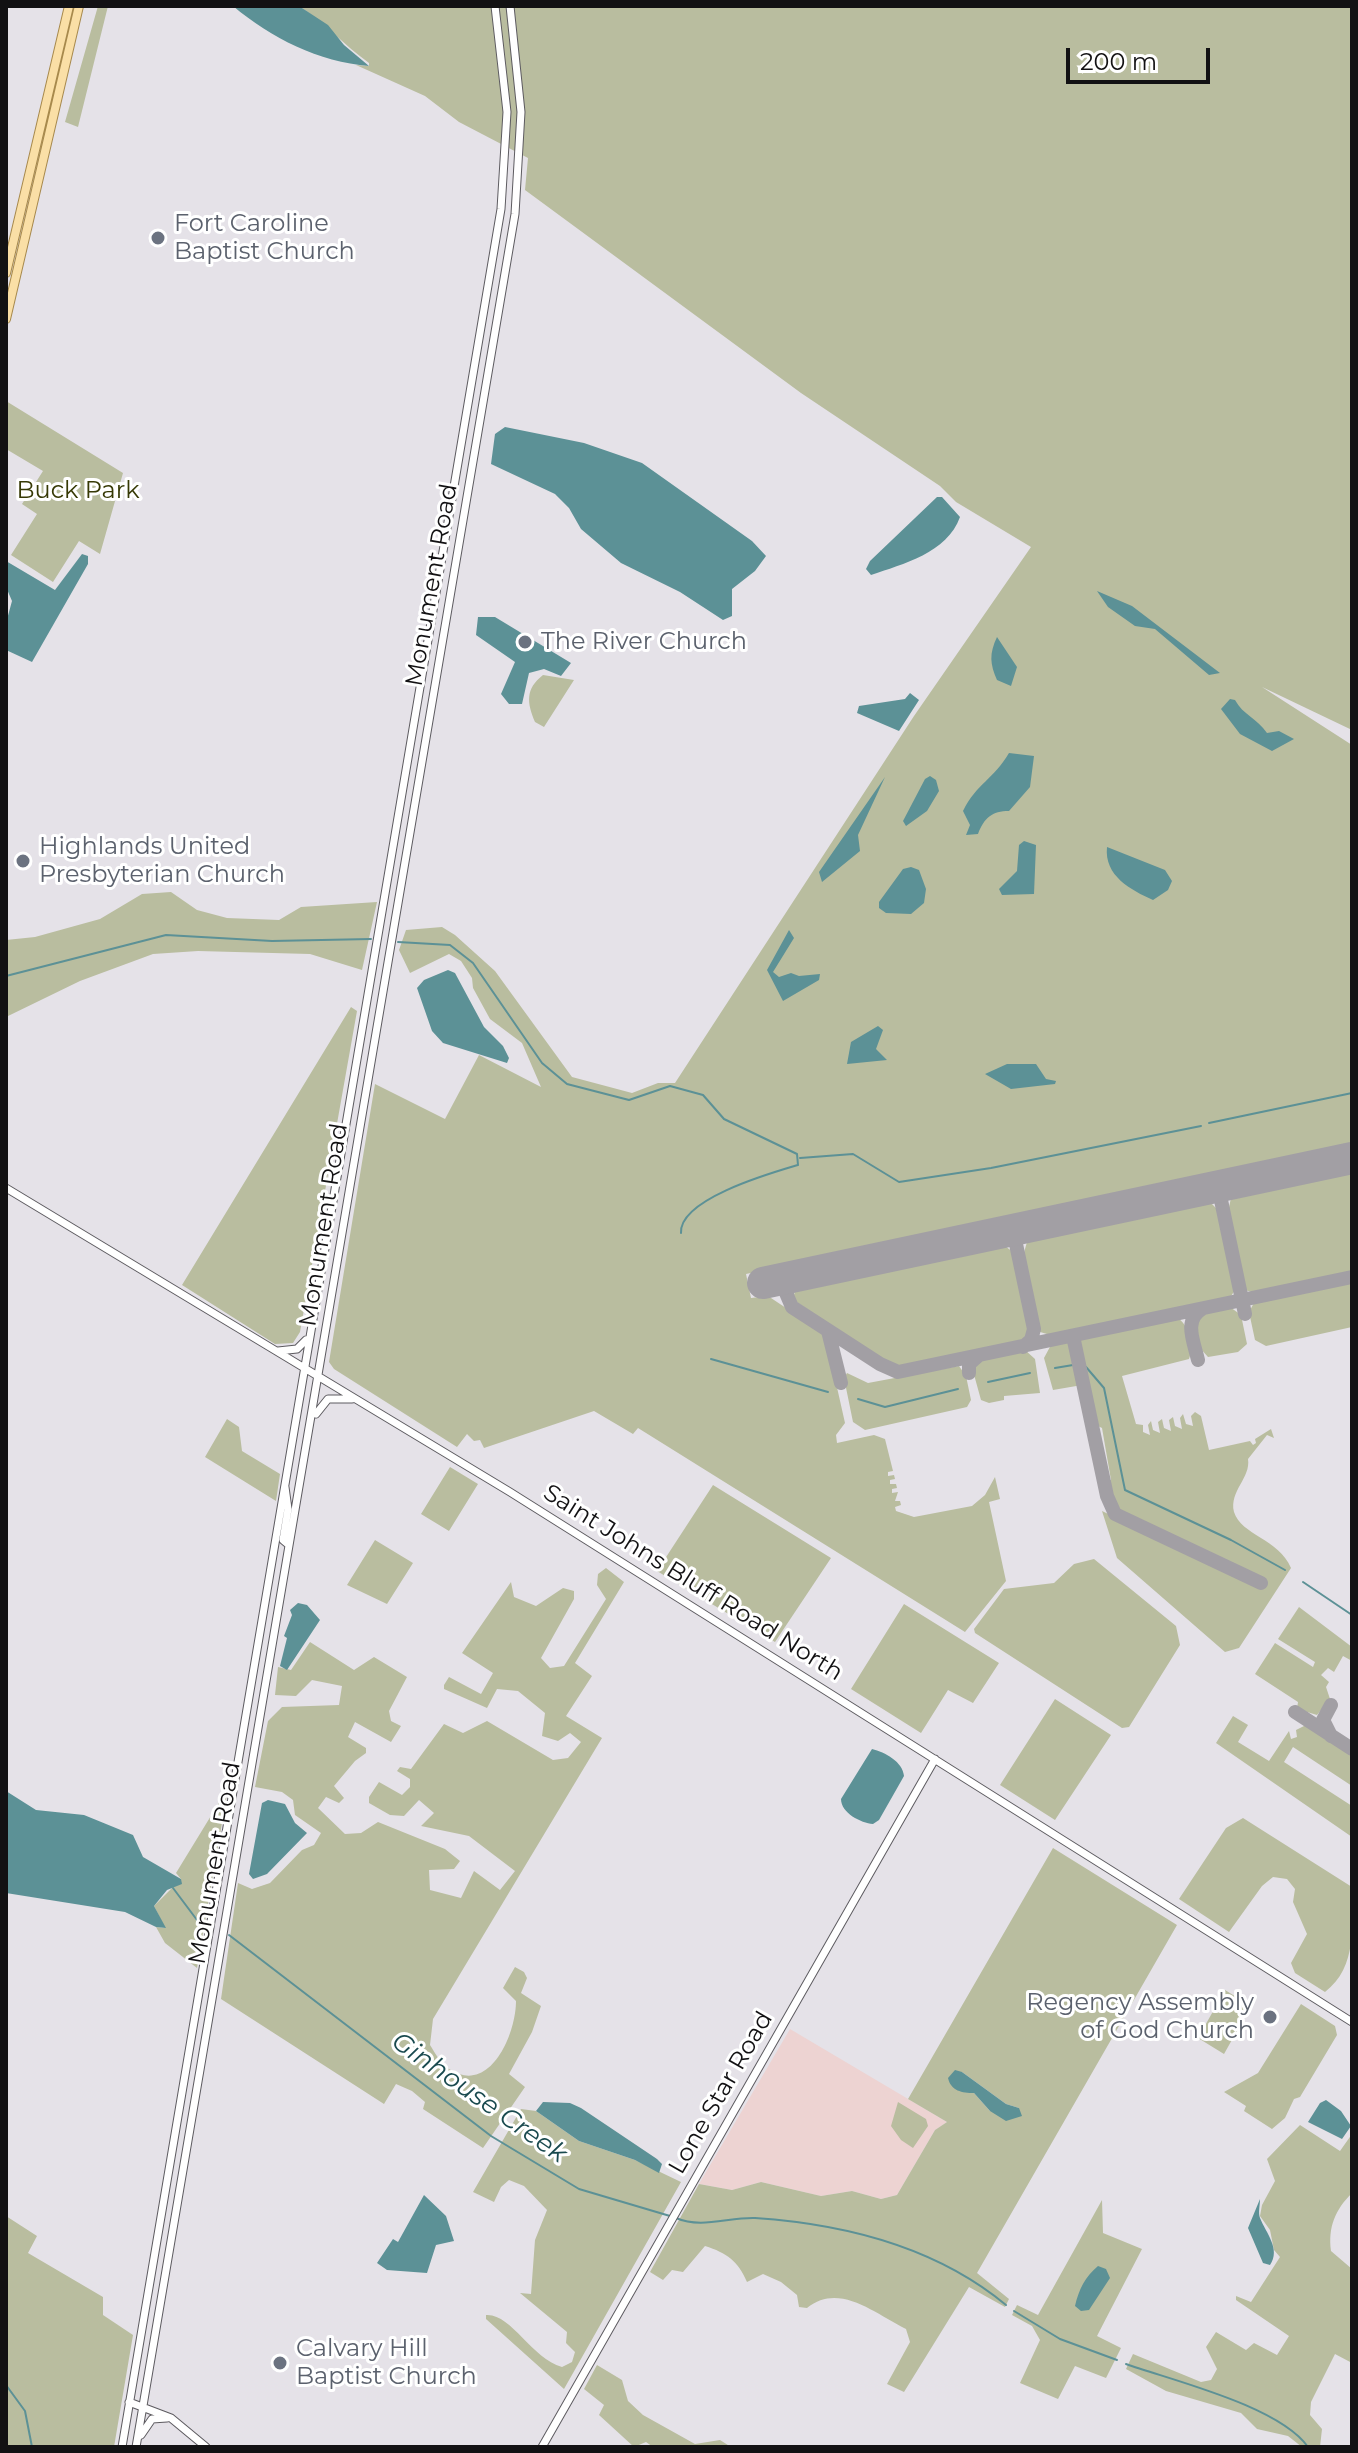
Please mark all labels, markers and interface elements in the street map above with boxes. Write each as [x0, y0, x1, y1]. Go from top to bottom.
scale bar [1070, 32, 1214, 82]
text: 200 m [1080, 47, 1157, 76]
place label: Fort Caroline Baptist Church [174, 210, 355, 266]
marker: Fort Caroline Baptist Church [149, 229, 167, 247]
park label: Buck Park [16, 477, 140, 505]
street label: Monument Road [400, 481, 464, 689]
place label: The River Church [541, 628, 747, 656]
marker: The River Church [516, 633, 534, 651]
place label: Highlands United Presbyterian Church [39, 833, 285, 889]
marker: Highlands United Presbyterian Church [14, 852, 32, 870]
street label: Monument Road [294, 1121, 354, 1329]
street label: Saint Johns Bluff Road North [538, 1479, 848, 1687]
street label: Monument Road [183, 1759, 247, 1967]
place label: Regency Assembly of God Church [1026, 1989, 1254, 2045]
street label: Lone Star Road [663, 2007, 779, 2179]
marker: Regency Assembly of God Church [1261, 2008, 1279, 2026]
water label: Ginhouse Creek [385, 2026, 573, 2170]
place label: Calvary Hill Baptist Church [296, 2335, 477, 2391]
marker: Calvary Hill Baptist Church [271, 2354, 289, 2372]

